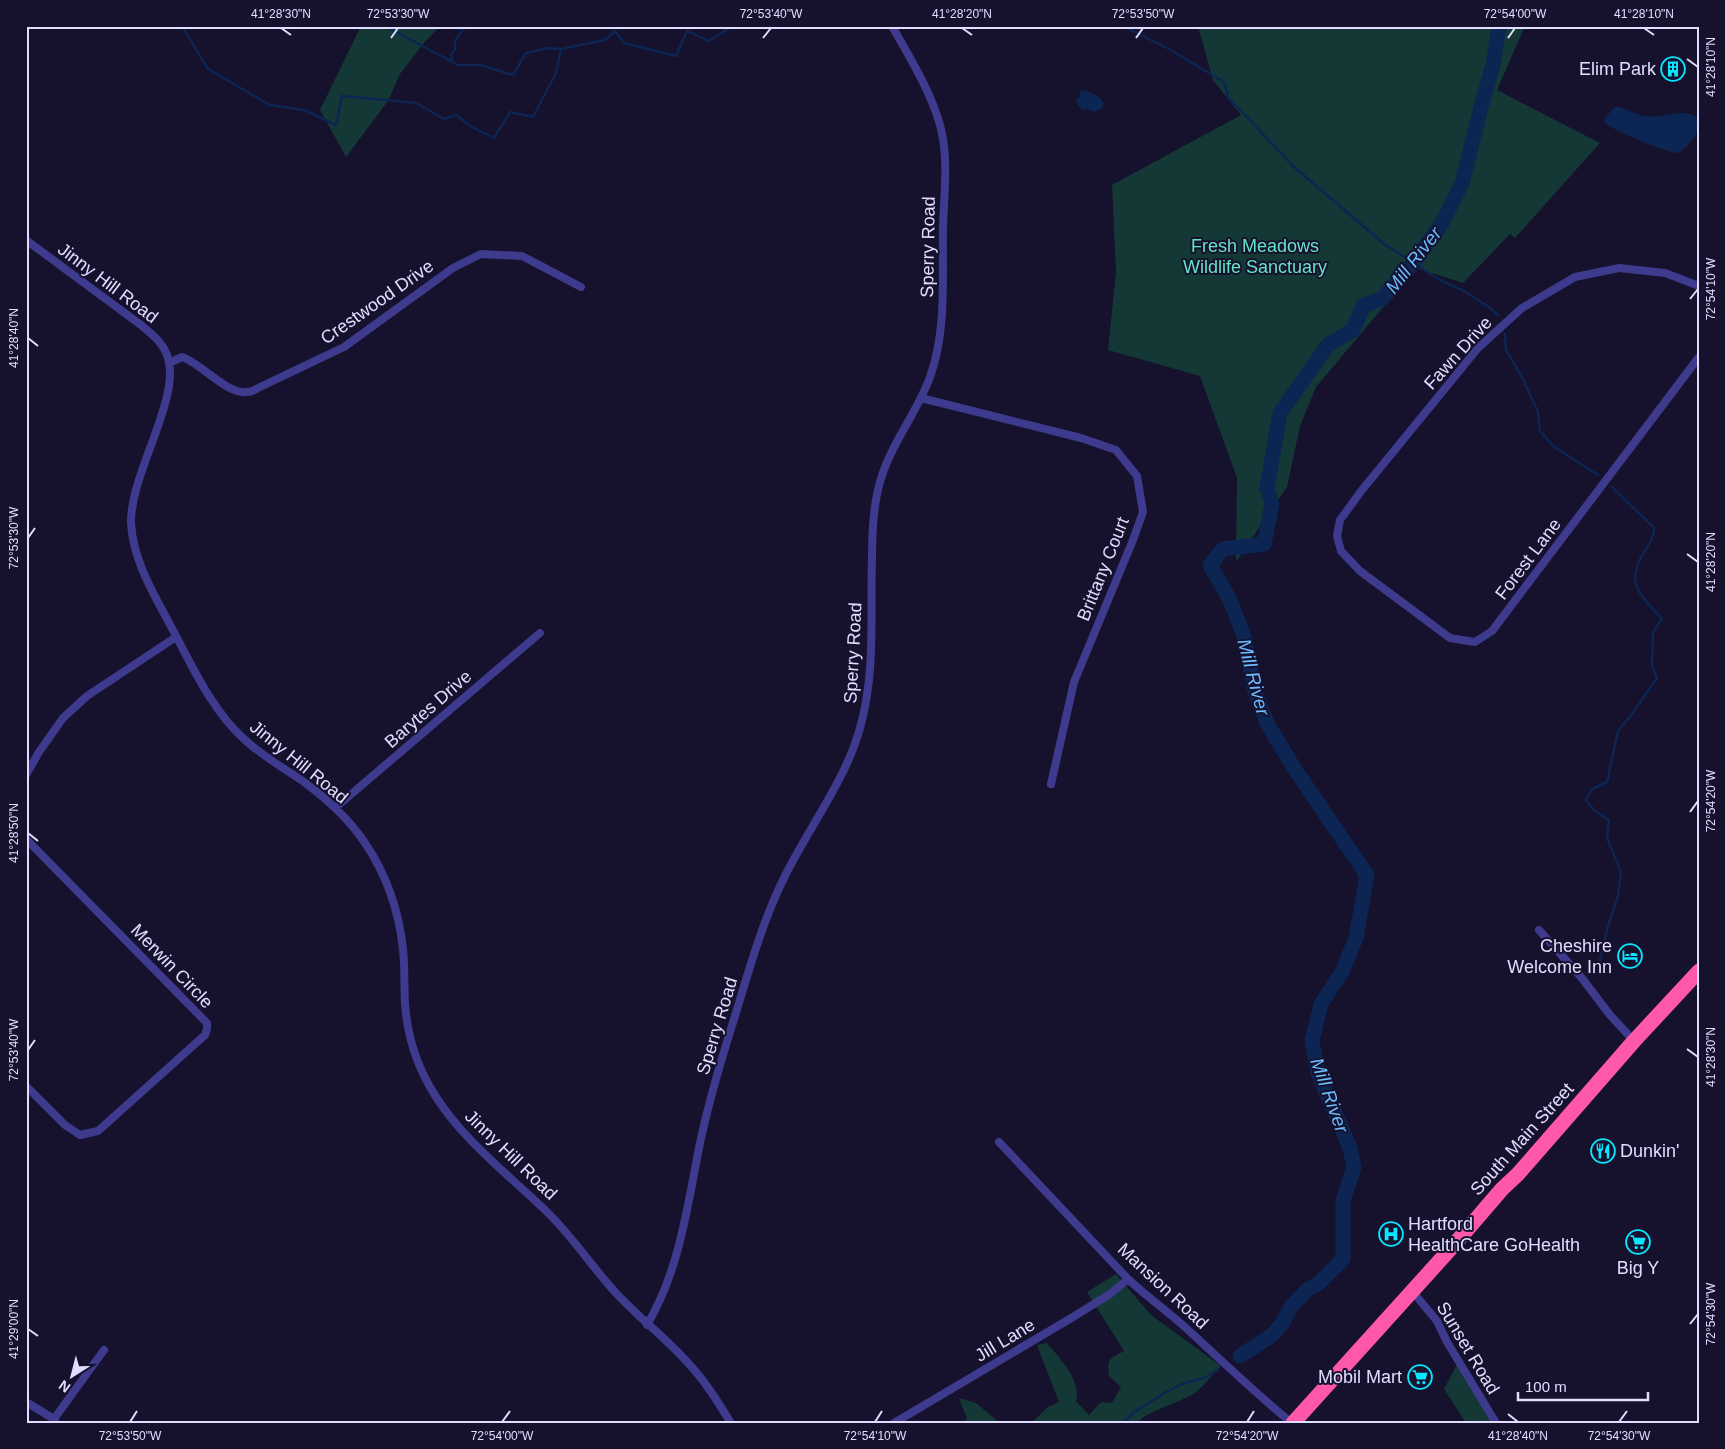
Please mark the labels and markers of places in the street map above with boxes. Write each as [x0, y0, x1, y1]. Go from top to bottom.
building icon: Elim Park [1660, 56, 1686, 82]
place label: Elim Park [1579, 59, 1657, 79]
place label: Cheshire Welcome Inn [1507, 936, 1612, 977]
hotel icon: Cheshire Welcome Inn [1617, 943, 1643, 969]
restaurant icon: Dunkin' [1590, 1138, 1616, 1164]
place label: Dunkin' [1620, 1141, 1679, 1161]
place label: Hartford HealthCare GoHealth [1408, 1214, 1580, 1255]
hospital icon: Hartford HealthCare GoHealth [1378, 1221, 1404, 1247]
supermarket icon: Big Y [1625, 1229, 1651, 1255]
place label: Big Y [1617, 1258, 1659, 1278]
supermarket icon: Mobil Mart [1407, 1364, 1433, 1390]
place label: Mobil Mart [1318, 1367, 1402, 1387]

